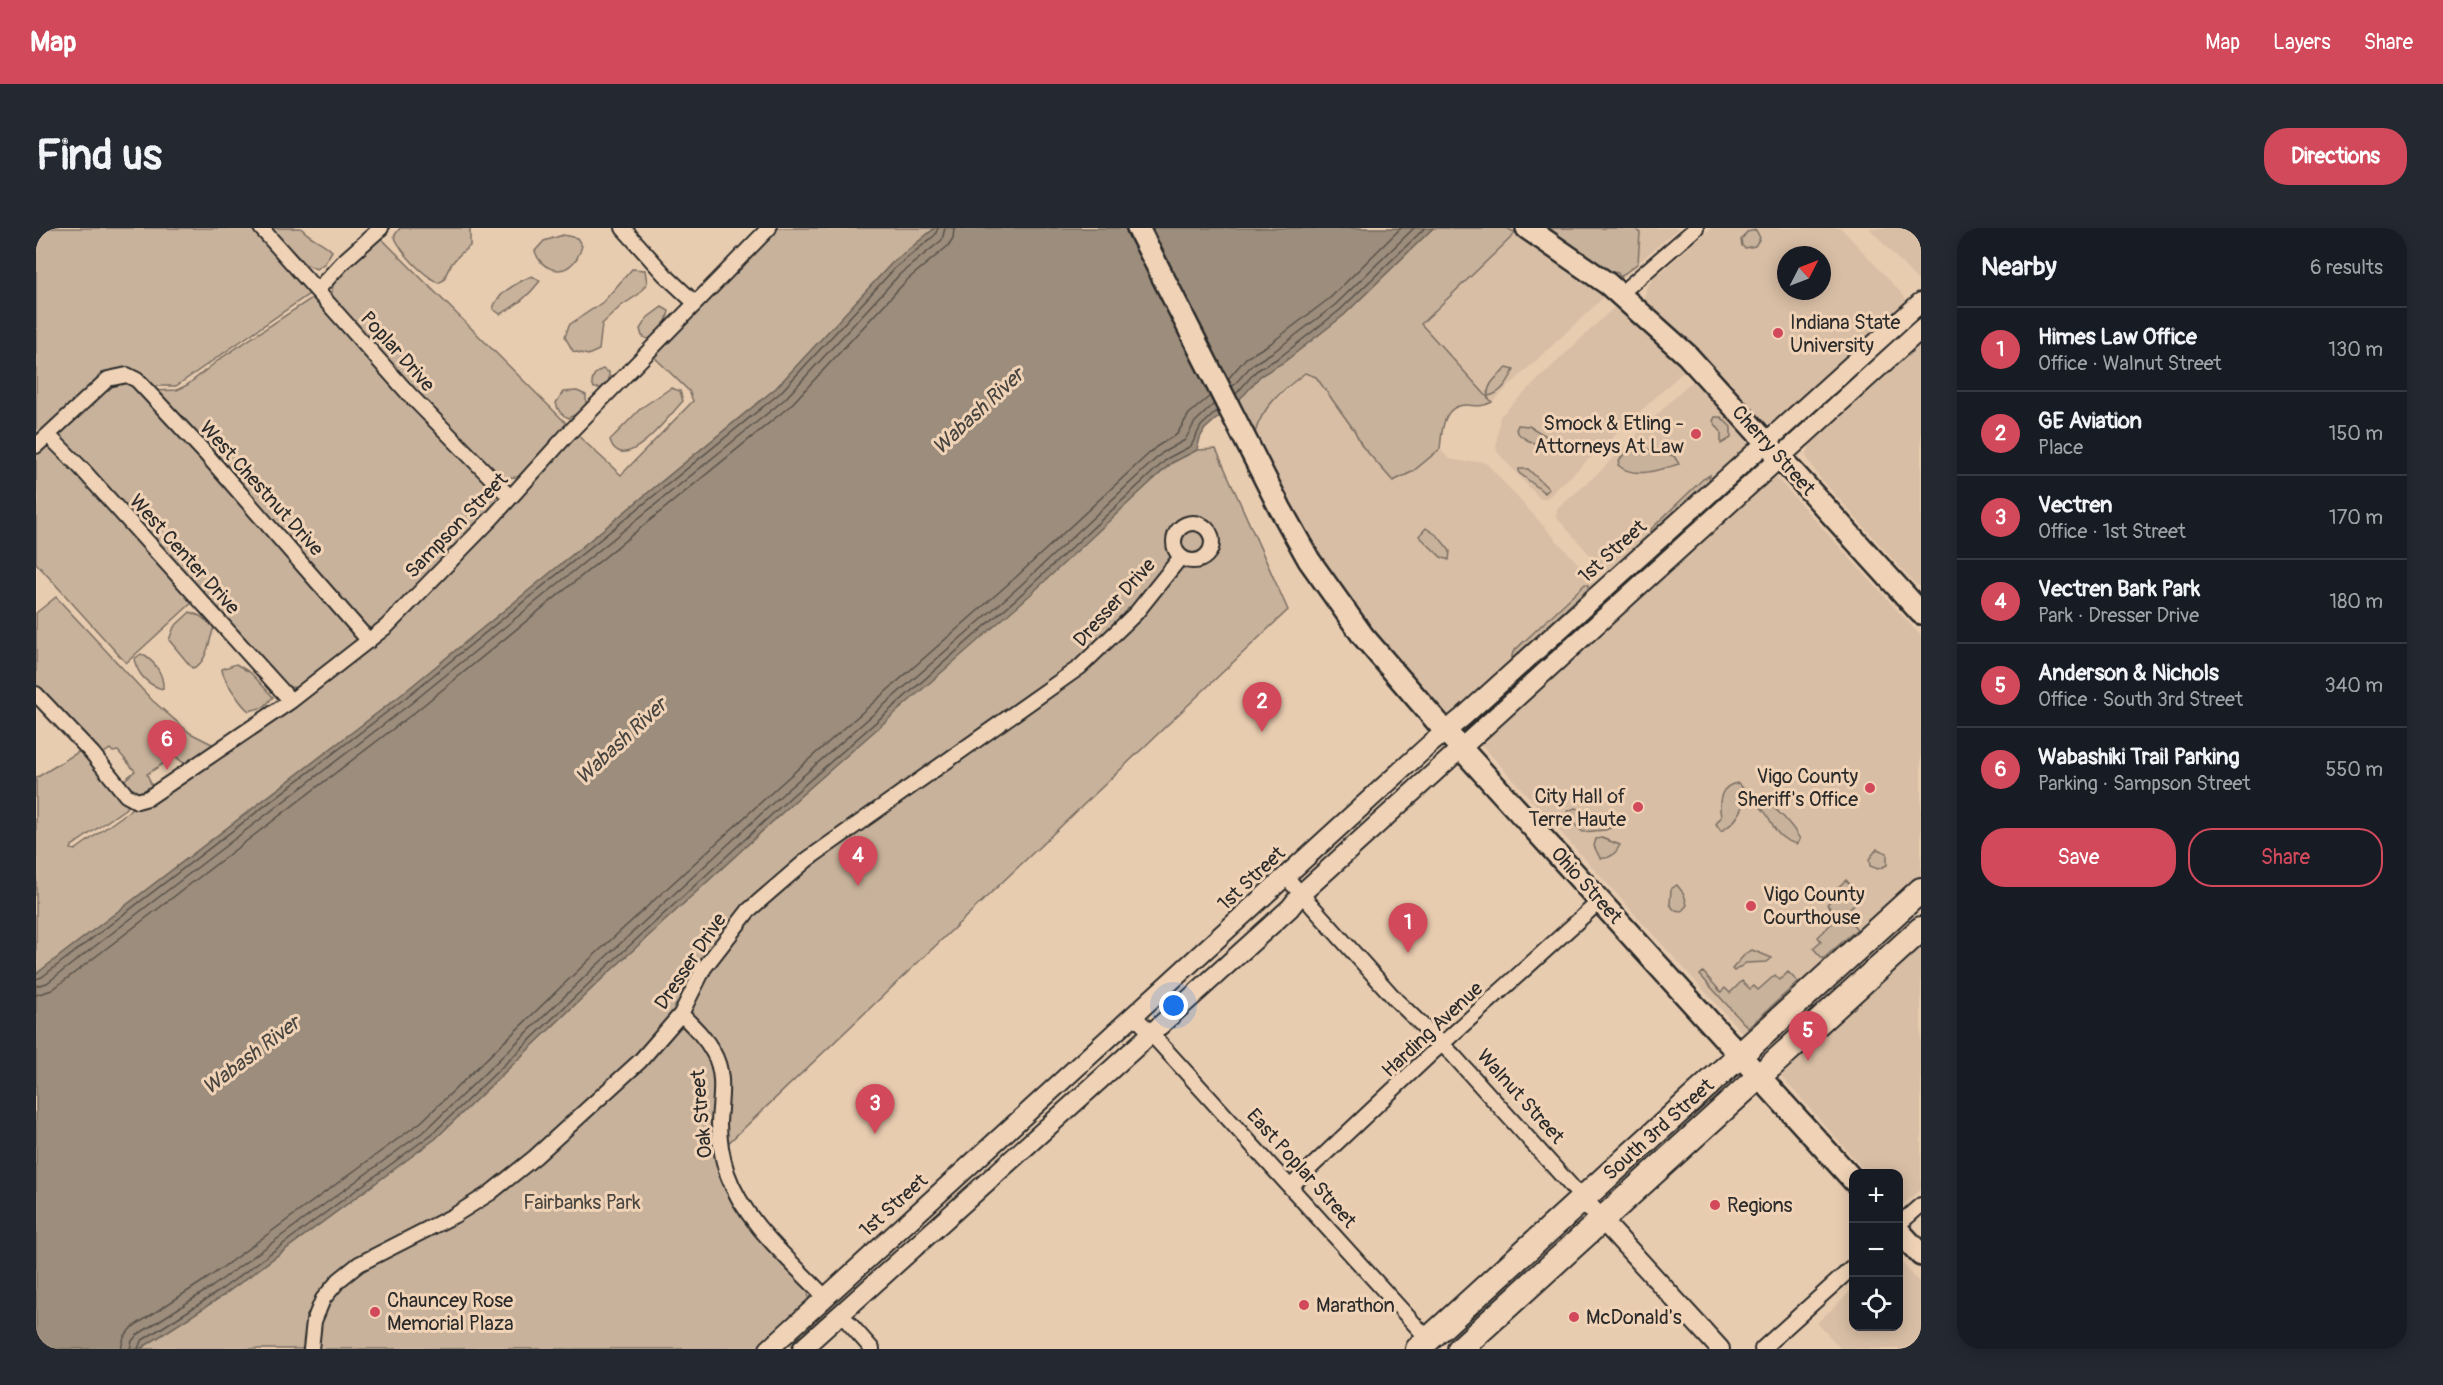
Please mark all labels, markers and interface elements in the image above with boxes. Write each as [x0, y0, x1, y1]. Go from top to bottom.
text: Map [30, 25, 76, 60]
text: Map [2205, 29, 2240, 56]
text: Layers [2273, 29, 2331, 56]
text: Share [2364, 29, 2413, 56]
button: Directions [2264, 128, 2407, 185]
text: Find us [36, 130, 162, 182]
north arrow [1777, 246, 1831, 300]
text: Nearby [1981, 251, 2057, 283]
text: 6 results [2310, 255, 2383, 280]
street label: Poplar Drive [355, 306, 440, 397]
place label: Indiana State University [1790, 310, 1900, 358]
text: Himes Law Office [2038, 323, 2197, 351]
marker: Indiana State University [1771, 326, 1785, 340]
text: 1 [1997, 337, 2004, 362]
text: 130 m [2328, 337, 2383, 362]
text: Office · Walnut Street [2038, 351, 2222, 376]
water label: Wabash River [927, 360, 1032, 461]
street label: Cherry Street [1727, 400, 1821, 501]
text: GE Aviation [2038, 407, 2142, 435]
place label: Smock & Etling - Attorneys At Law [1535, 411, 1684, 459]
street label: West Chestnut Drive [194, 416, 329, 561]
text: 2 [1995, 421, 2006, 446]
text: 150 m [2329, 421, 2383, 446]
marker: Smock & Etling - Attorneys At Law [1689, 427, 1703, 441]
text: Place [2038, 435, 2083, 460]
street label: Sampson Street [400, 467, 514, 584]
street label: West Center Drive [124, 489, 245, 620]
text: Vectren [2038, 491, 2112, 519]
text: 3 [1995, 505, 2006, 530]
text: 170 m [2329, 505, 2383, 530]
street label: 1st Street [1573, 514, 1652, 589]
text: Office · 1st Street [2038, 519, 2186, 544]
street label: Dresser Drive [1068, 553, 1161, 652]
text: Vectren Bark Park [2038, 575, 2200, 603]
text: 4 [1995, 589, 2006, 614]
text: 180 m [2329, 589, 2383, 614]
text: Park · Dresser Drive [2038, 603, 2199, 628]
text: Anderson & Nichols [2038, 659, 2219, 687]
text: 5 [1995, 673, 2006, 698]
text: 340 m [2324, 673, 2383, 698]
pin: 2 [1242, 682, 1282, 732]
text: Office · South 3rd Street [2038, 687, 2243, 712]
water label: Wabash River [570, 690, 675, 791]
pin: 6 [148, 720, 186, 770]
text: Wabashiki Trail Parking [2038, 743, 2240, 771]
text: 6 [1995, 757, 2006, 782]
text: 550 m [2326, 757, 2383, 782]
place label: Vigo County Sheriff's Office [1737, 764, 1858, 812]
text: Parking · Sampson Street [2038, 771, 2250, 796]
marker: Vigo County Sheriff's Office [1863, 781, 1877, 795]
place label: City Hall of Terre Haute [1529, 784, 1626, 832]
marker: City Hall of Terre Haute [1631, 800, 1645, 814]
button: Save [1981, 828, 2176, 887]
button: Share [2188, 828, 2383, 887]
pin: 4 [838, 836, 878, 886]
street label: 1st Street [1212, 840, 1291, 916]
street label: Ohio Street [1545, 842, 1628, 930]
place label: Vigo County Courthouse [1763, 882, 1865, 930]
marker: Vigo County Courthouse [1744, 899, 1758, 913]
pin: 1 [1388, 904, 1428, 953]
street label: Dresser Drive [649, 908, 732, 1014]
street label: Harding Avenue [1377, 976, 1488, 1083]
your location [1159, 991, 1188, 1020]
water label: Wabash River [197, 1008, 307, 1101]
pin: 5 [1788, 1012, 1828, 1061]
street label: Walnut Street [1471, 1044, 1570, 1150]
street label: Oak Street [685, 1068, 718, 1159]
street label: South 3rd Street [1598, 1072, 1720, 1186]
pin: 3 [856, 1084, 894, 1134]
street label: East Poplar Street [1241, 1103, 1362, 1234]
street label: 1st Street [854, 1168, 933, 1243]
map controls [1849, 1169, 1903, 1331]
button: + [1849, 1169, 1903, 1223]
park label: Fairbanks Park [523, 1190, 641, 1215]
place label: Regions [1727, 1193, 1793, 1218]
marker: Regions [1708, 1198, 1722, 1212]
button: − [1849, 1223, 1903, 1277]
button: locate [1849, 1277, 1903, 1331]
place label: Chauncey Rose Memorial Plaza [387, 1288, 513, 1336]
place label: Marathon [1316, 1293, 1395, 1318]
marker: Marathon [1297, 1298, 1311, 1312]
marker: Chauncey Rose Memorial Plaza [368, 1305, 382, 1319]
place label: McDonald's [1586, 1305, 1682, 1330]
marker: McDonald's [1567, 1310, 1581, 1324]

